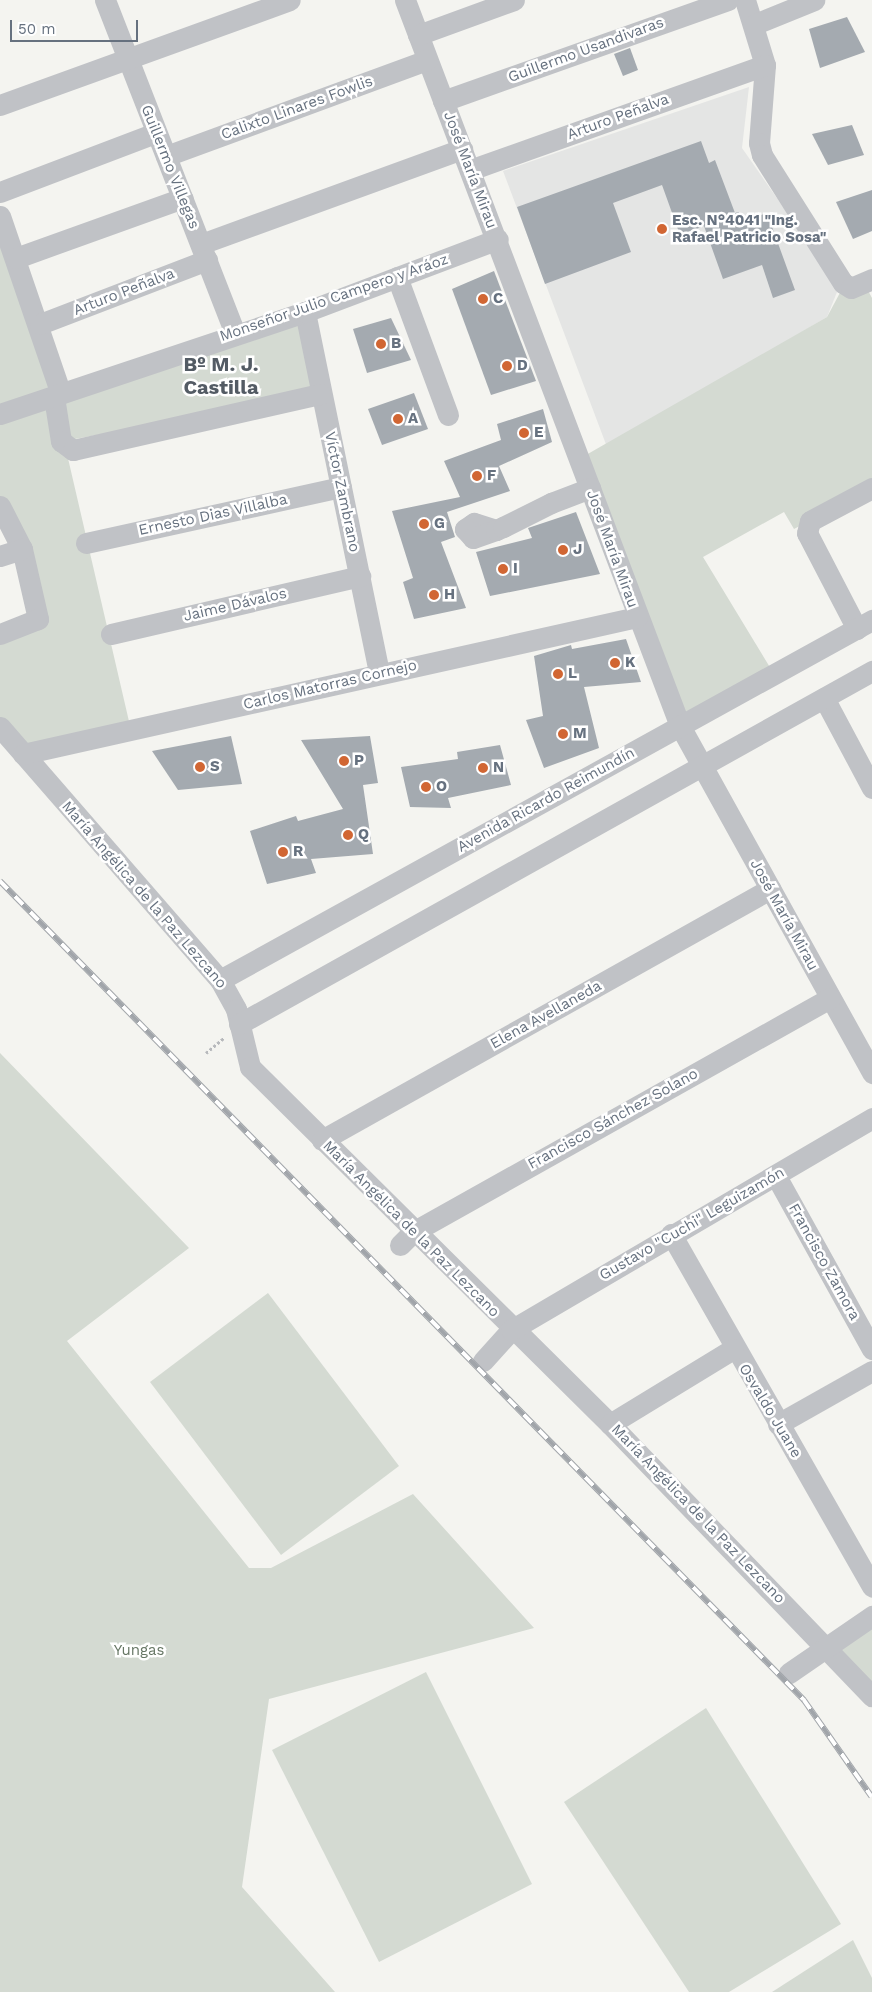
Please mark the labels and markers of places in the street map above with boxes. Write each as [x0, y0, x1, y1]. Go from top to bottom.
place label: Esc. N°4041 "Ing. Rafael Patricio Sosa" [672, 211, 827, 246]
marker: Esc. N°4041 "Ing. Rafael Patricio Sosa" [656, 223, 668, 235]
place label: C [493, 290, 503, 308]
marker: C [477, 293, 489, 305]
place label: B [391, 335, 401, 353]
marker: B [375, 338, 387, 350]
place label: D [517, 357, 528, 375]
marker: D [501, 360, 513, 372]
place label: A [408, 410, 418, 428]
marker: A [392, 413, 404, 425]
place label: E [534, 424, 543, 442]
marker: E [518, 427, 530, 439]
place label: F [487, 467, 496, 485]
marker: F [471, 470, 483, 482]
place label: G [434, 515, 445, 533]
marker: G [418, 518, 430, 530]
place label: J [573, 541, 582, 559]
marker: J [557, 544, 569, 556]
place label: I [513, 560, 518, 578]
marker: I [497, 563, 509, 575]
place label: H [444, 586, 455, 604]
marker: H [428, 589, 440, 601]
place label: K [625, 654, 635, 672]
marker: K [609, 657, 621, 669]
place label: L [568, 665, 577, 683]
marker: L [552, 668, 564, 680]
place label: M [573, 725, 587, 743]
marker: M [557, 728, 569, 740]
place label: P [354, 752, 364, 770]
marker: P [338, 755, 350, 767]
place label: S [210, 758, 220, 776]
place label: N [493, 759, 504, 777]
marker: S [194, 761, 206, 773]
marker: N [477, 762, 489, 774]
place label: O [436, 778, 447, 796]
marker: O [420, 781, 432, 793]
place label: Q [358, 826, 369, 844]
marker: Q [342, 829, 354, 841]
place label: R [293, 843, 303, 861]
marker: R [277, 846, 289, 858]

